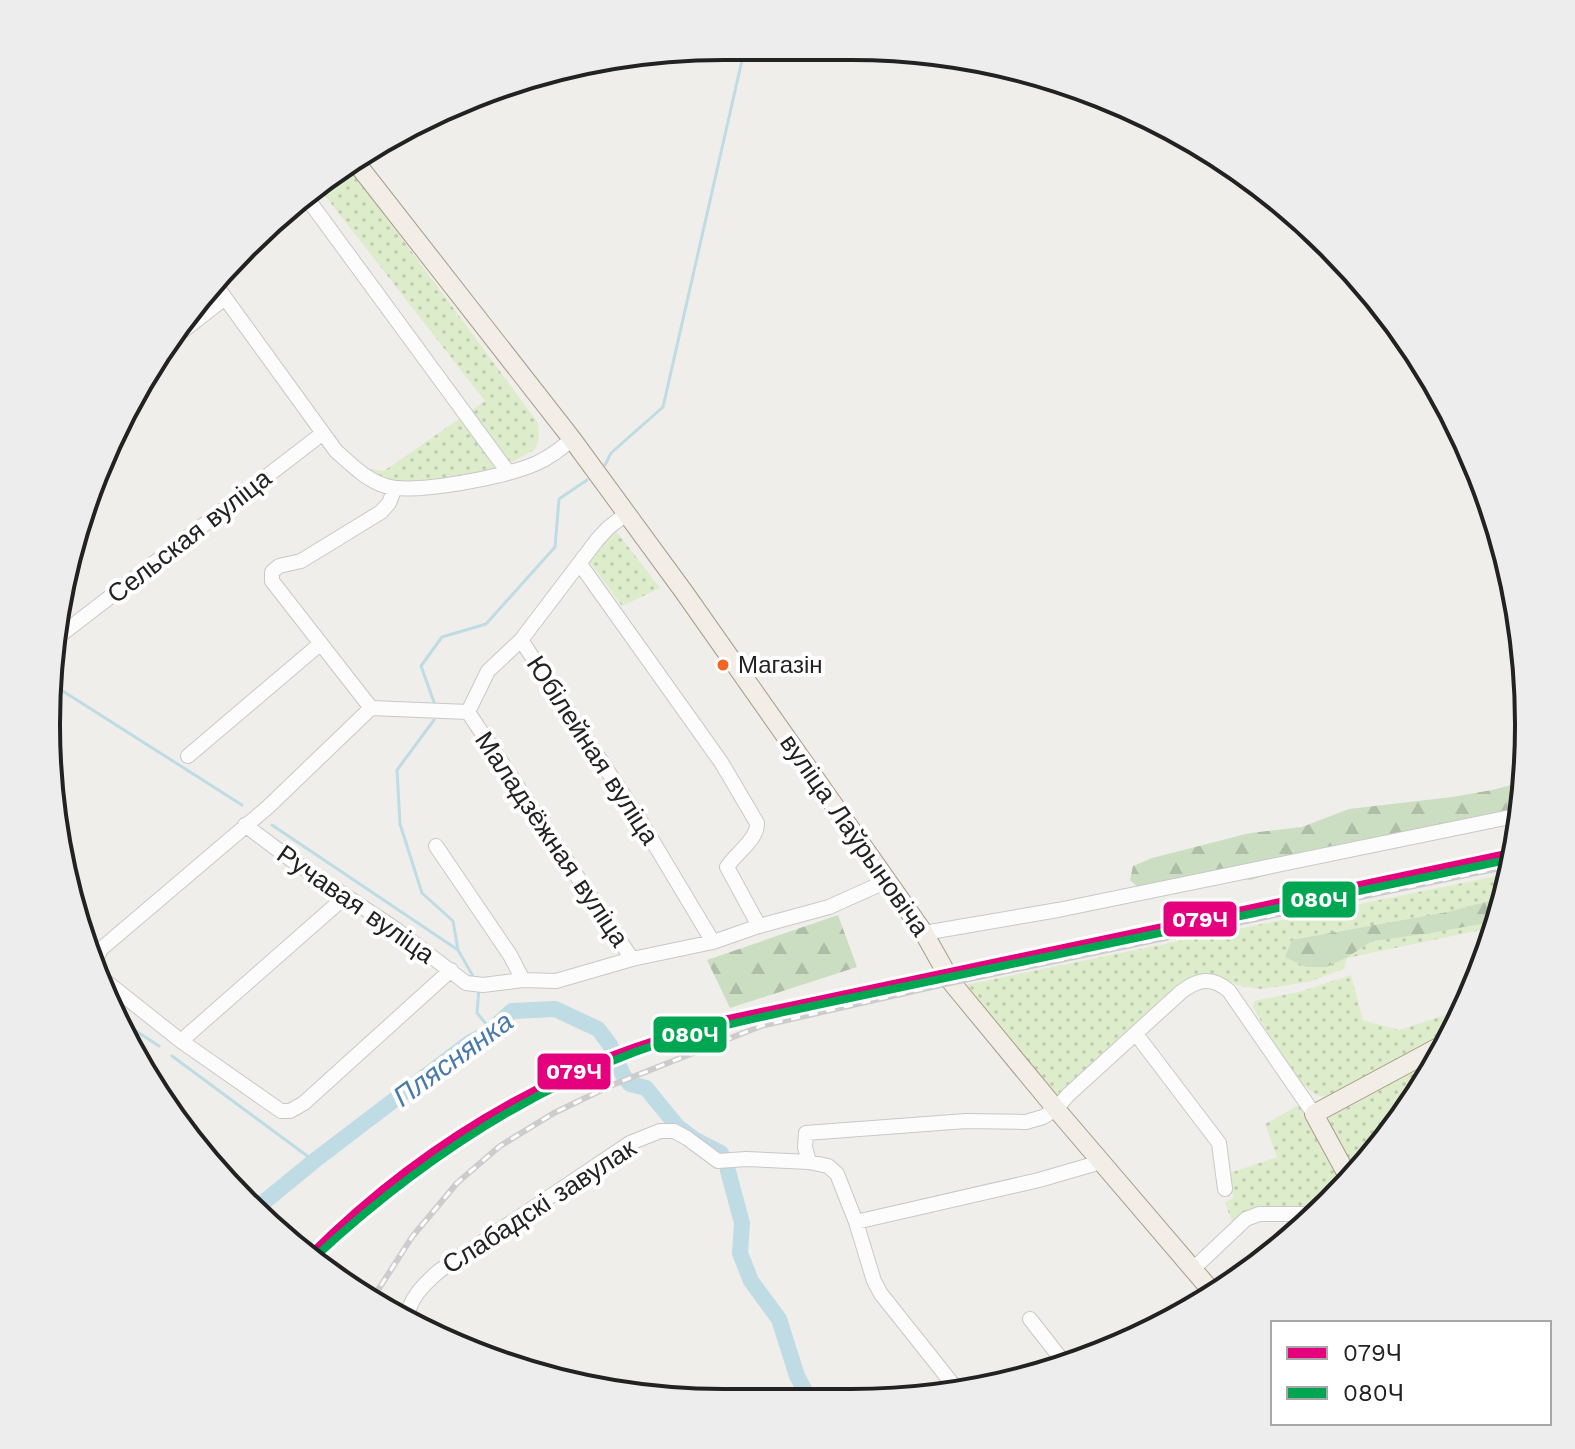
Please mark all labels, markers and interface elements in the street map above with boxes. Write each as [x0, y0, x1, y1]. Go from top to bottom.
street label: Сельская вуліца [101, 462, 277, 609]
street label: Юбілейная вуліца [521, 650, 665, 850]
place label: Магазін [738, 651, 823, 679]
marker: Магазін [715, 657, 731, 673]
street label: Маладзёжная вуліца [469, 726, 635, 953]
street label: вуліца Лаўрыновіча [774, 729, 936, 942]
street label: Ручавая вуліца [272, 839, 441, 970]
line badge: 080Ч [1281, 880, 1357, 919]
text: 080Ч [1290, 887, 1348, 912]
line badge: 079Ч [1162, 900, 1238, 938]
text: 079Ч [1172, 907, 1228, 932]
water label: Пляснянка [387, 1005, 519, 1113]
line badge: 080Ч [652, 1015, 728, 1054]
text: 080Ч [661, 1022, 719, 1047]
line badge: 079Ч [536, 1052, 612, 1091]
text: 079Ч [546, 1059, 602, 1084]
street label: Слабадскі завулак [437, 1132, 642, 1280]
legend [1271, 1321, 1551, 1425]
text: 079Ч [1343, 1339, 1402, 1367]
text: 080Ч [1343, 1379, 1404, 1407]

